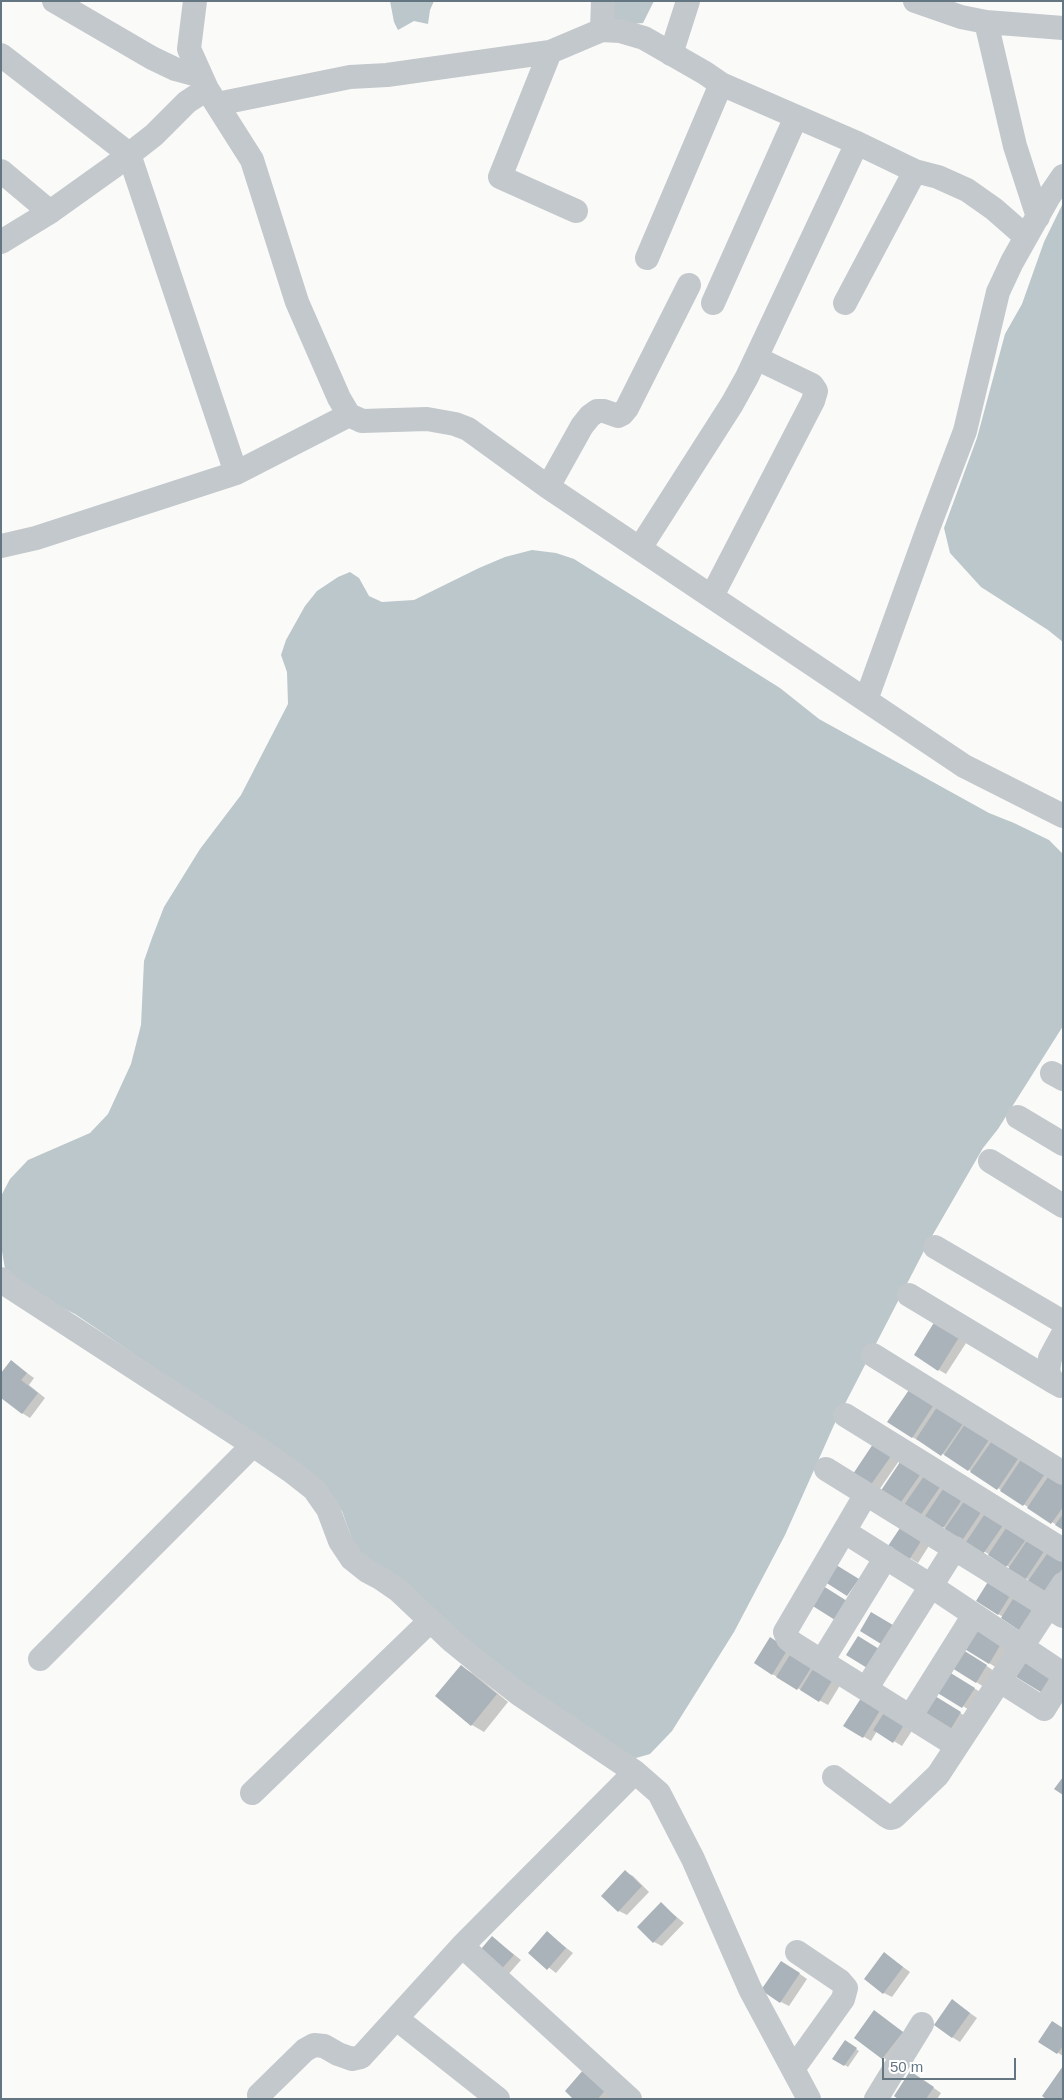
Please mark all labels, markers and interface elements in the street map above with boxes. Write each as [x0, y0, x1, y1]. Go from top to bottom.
scale bar [884, 2048, 1018, 2080]
text: 50 m [890, 2058, 923, 2075]

